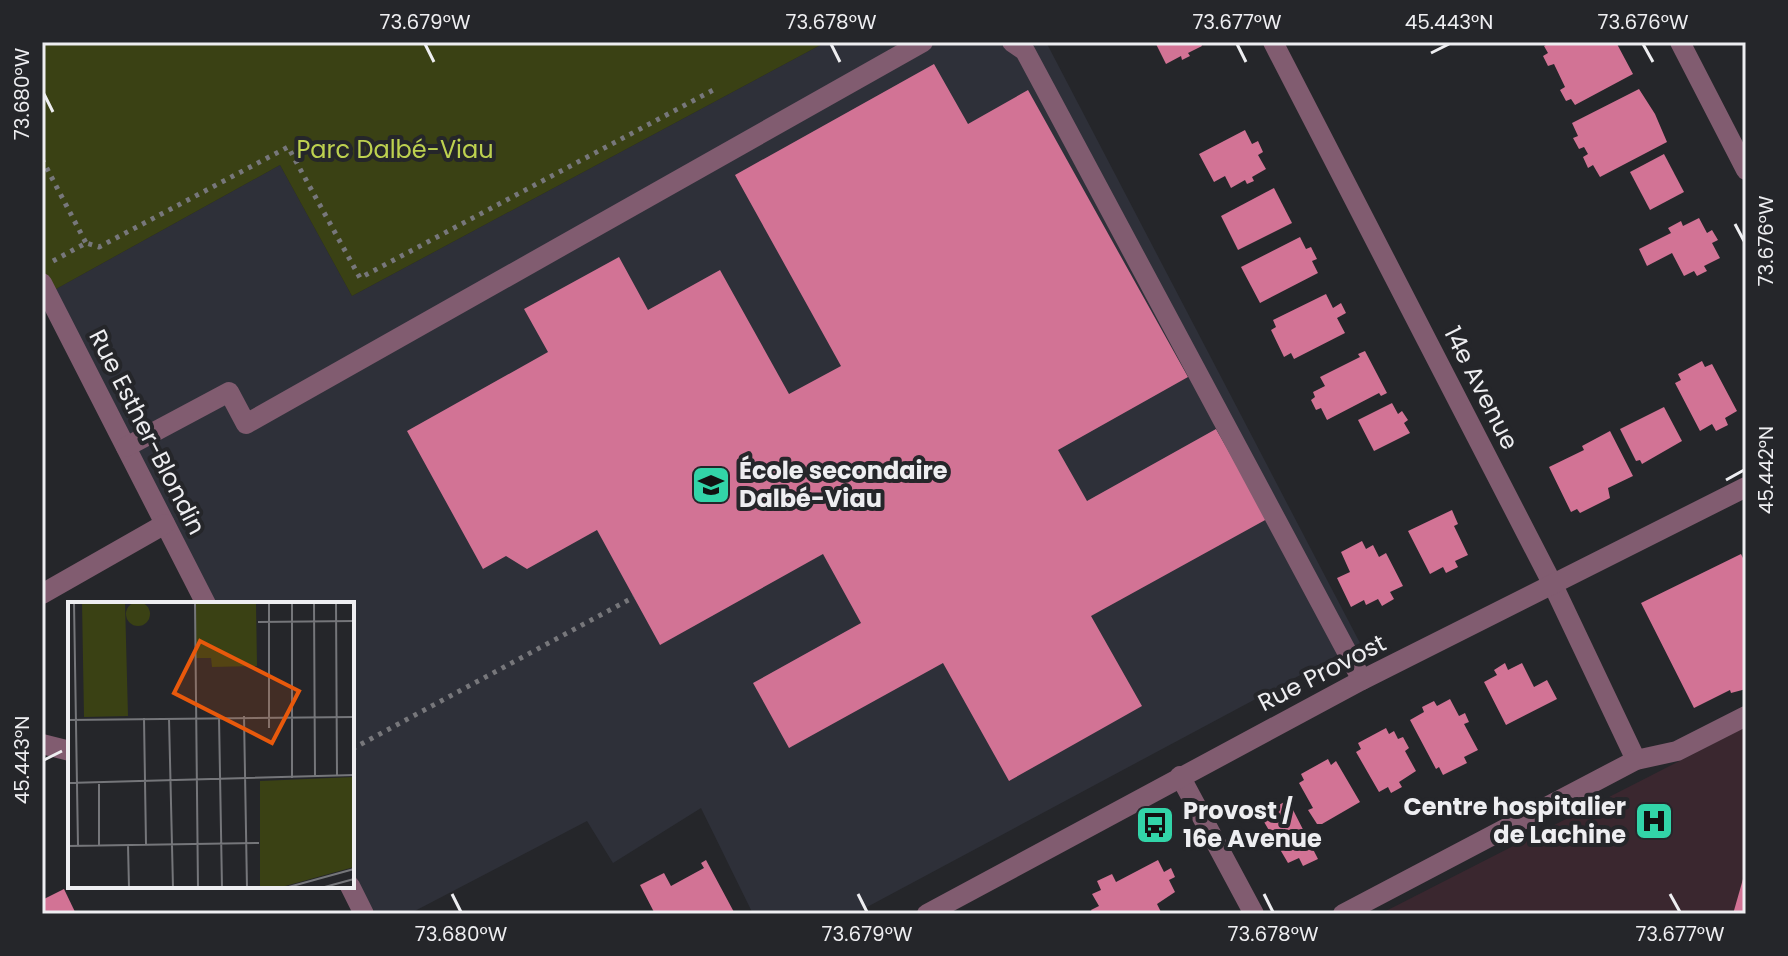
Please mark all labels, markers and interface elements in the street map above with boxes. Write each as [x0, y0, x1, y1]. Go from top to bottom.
text: 73.679°W [380, 8, 471, 36]
text: 73.678°W [786, 8, 877, 36]
text: 73.677°W [1192, 8, 1282, 36]
text: 45.443°N [1405, 8, 1493, 36]
text: 73.676°W [1598, 8, 1689, 36]
text: 73.680°W [8, 47, 36, 140]
park label: Parc Dalbé-Viau [296, 133, 494, 166]
text: 73.676°W [1752, 195, 1780, 286]
street label: 14e Avenue [1436, 321, 1527, 455]
street label: Rue Esther-Blondin [81, 324, 213, 540]
text: 45.442°N [1752, 426, 1780, 514]
place label: École secondaire Dalbé-Viau [739, 454, 948, 515]
school or university icon: École secondaire Dalbé-Viau [690, 464, 732, 506]
inset map [68, 602, 354, 888]
street label: Rue Provost [1252, 626, 1391, 719]
text: 45.443°N [8, 716, 36, 804]
place label: Centre hospitalier de Lachine [1403, 790, 1626, 851]
place label: Provost / 16e Avenue [1183, 794, 1322, 855]
hospital icon: Centre hospitalier de Lachine [1633, 800, 1675, 842]
bus stop icon: Provost / 16e Avenue [1134, 804, 1176, 846]
text: 73.680°W [415, 920, 508, 948]
text: 73.679°W [822, 920, 913, 948]
text: 73.678°W [1228, 920, 1319, 948]
text: 73.677°W [1635, 920, 1725, 948]

